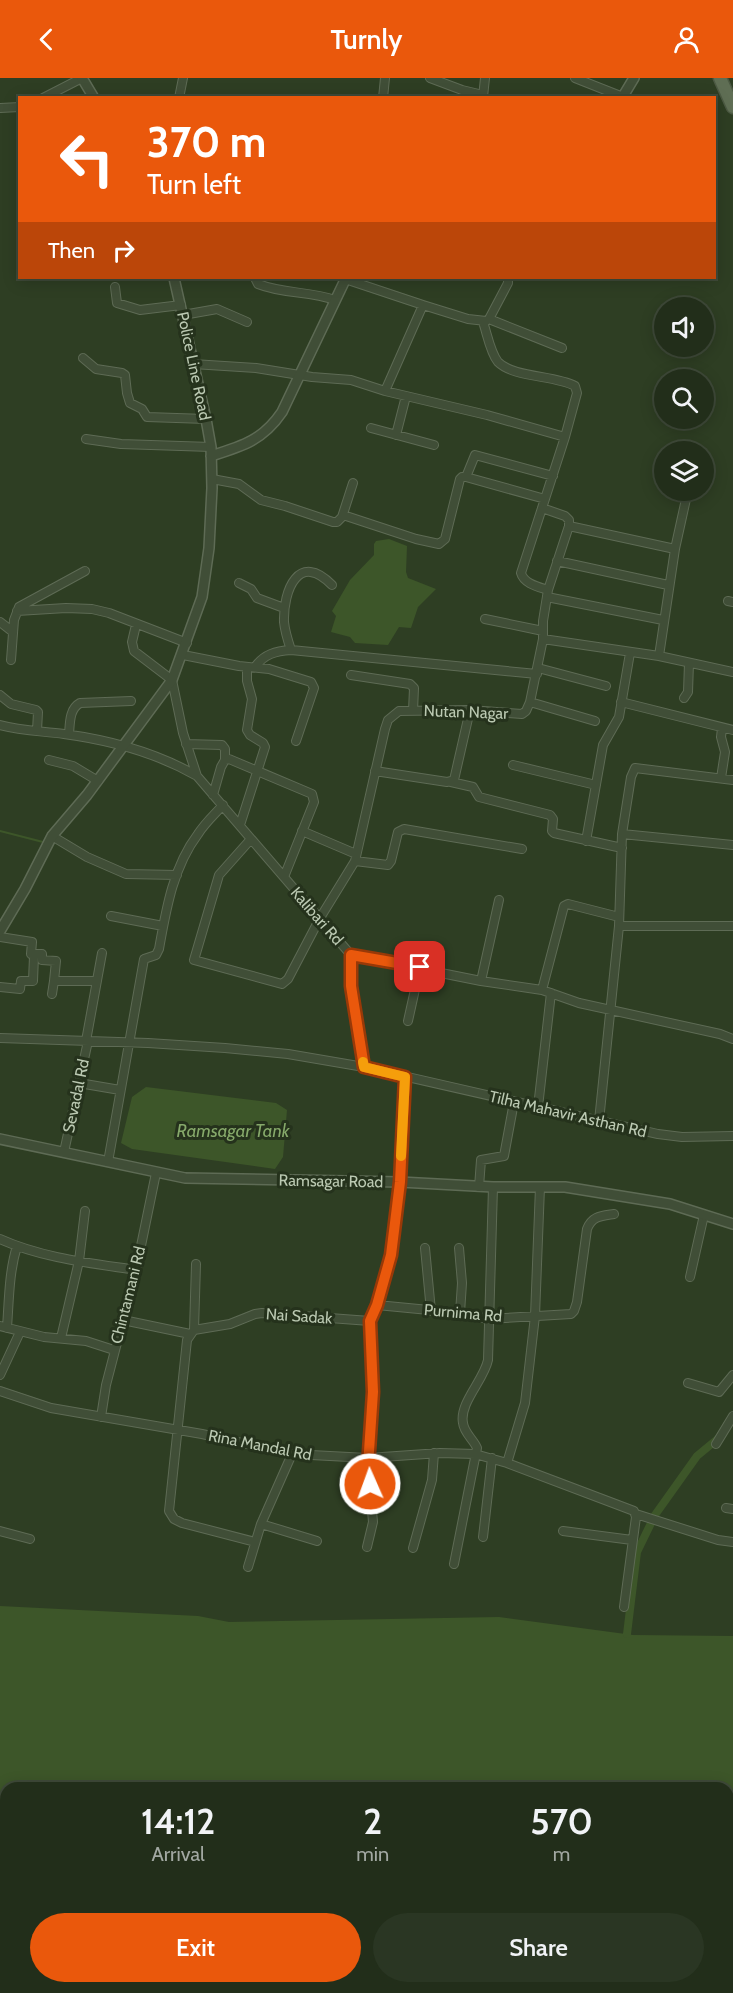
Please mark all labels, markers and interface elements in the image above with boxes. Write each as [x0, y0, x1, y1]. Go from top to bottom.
icon: back [30, 23, 63, 56]
text: Turnly [331, 23, 402, 56]
icon: person [670, 23, 703, 56]
text: 370 m [147, 116, 266, 168]
icon: left [48, 120, 126, 198]
text: Turn left [147, 168, 241, 201]
icon: right [107, 234, 140, 267]
text: Then [48, 237, 95, 264]
map controls [654, 297, 714, 501]
button: sound [654, 297, 714, 357]
street label: Police Line Road [173, 310, 215, 422]
button: search [654, 369, 714, 429]
button: layers [654, 441, 714, 501]
street label: Nutan Nagar [423, 701, 510, 723]
street label: Kalibari Rd [287, 883, 347, 949]
pin [394, 941, 445, 992]
icon: arrive [403, 950, 436, 983]
street label: Sevadal Rd [59, 1057, 93, 1135]
street label: Tilha Mahavir Asthan Rd [487, 1087, 649, 1141]
water label: Ramsagar Tank [177, 1120, 291, 1142]
street label: Ramsagar Road [279, 1171, 383, 1191]
street label: Chintamani Rd [107, 1244, 149, 1346]
street label: Purnima Rd [423, 1300, 503, 1326]
street label: Nai Sadak [265, 1304, 334, 1328]
street label: Rina Mandal Rd [207, 1426, 313, 1464]
position arrow [338, 1452, 402, 1516]
text: 14:12 [141, 1799, 215, 1843]
text: 2 [363, 1799, 382, 1843]
text: 570 [530, 1799, 593, 1843]
text: Arrival [151, 1842, 205, 1866]
text: min [356, 1842, 389, 1866]
text: m [553, 1842, 570, 1866]
button: Exit [30, 1913, 361, 1982]
button: Share [373, 1913, 704, 1982]

